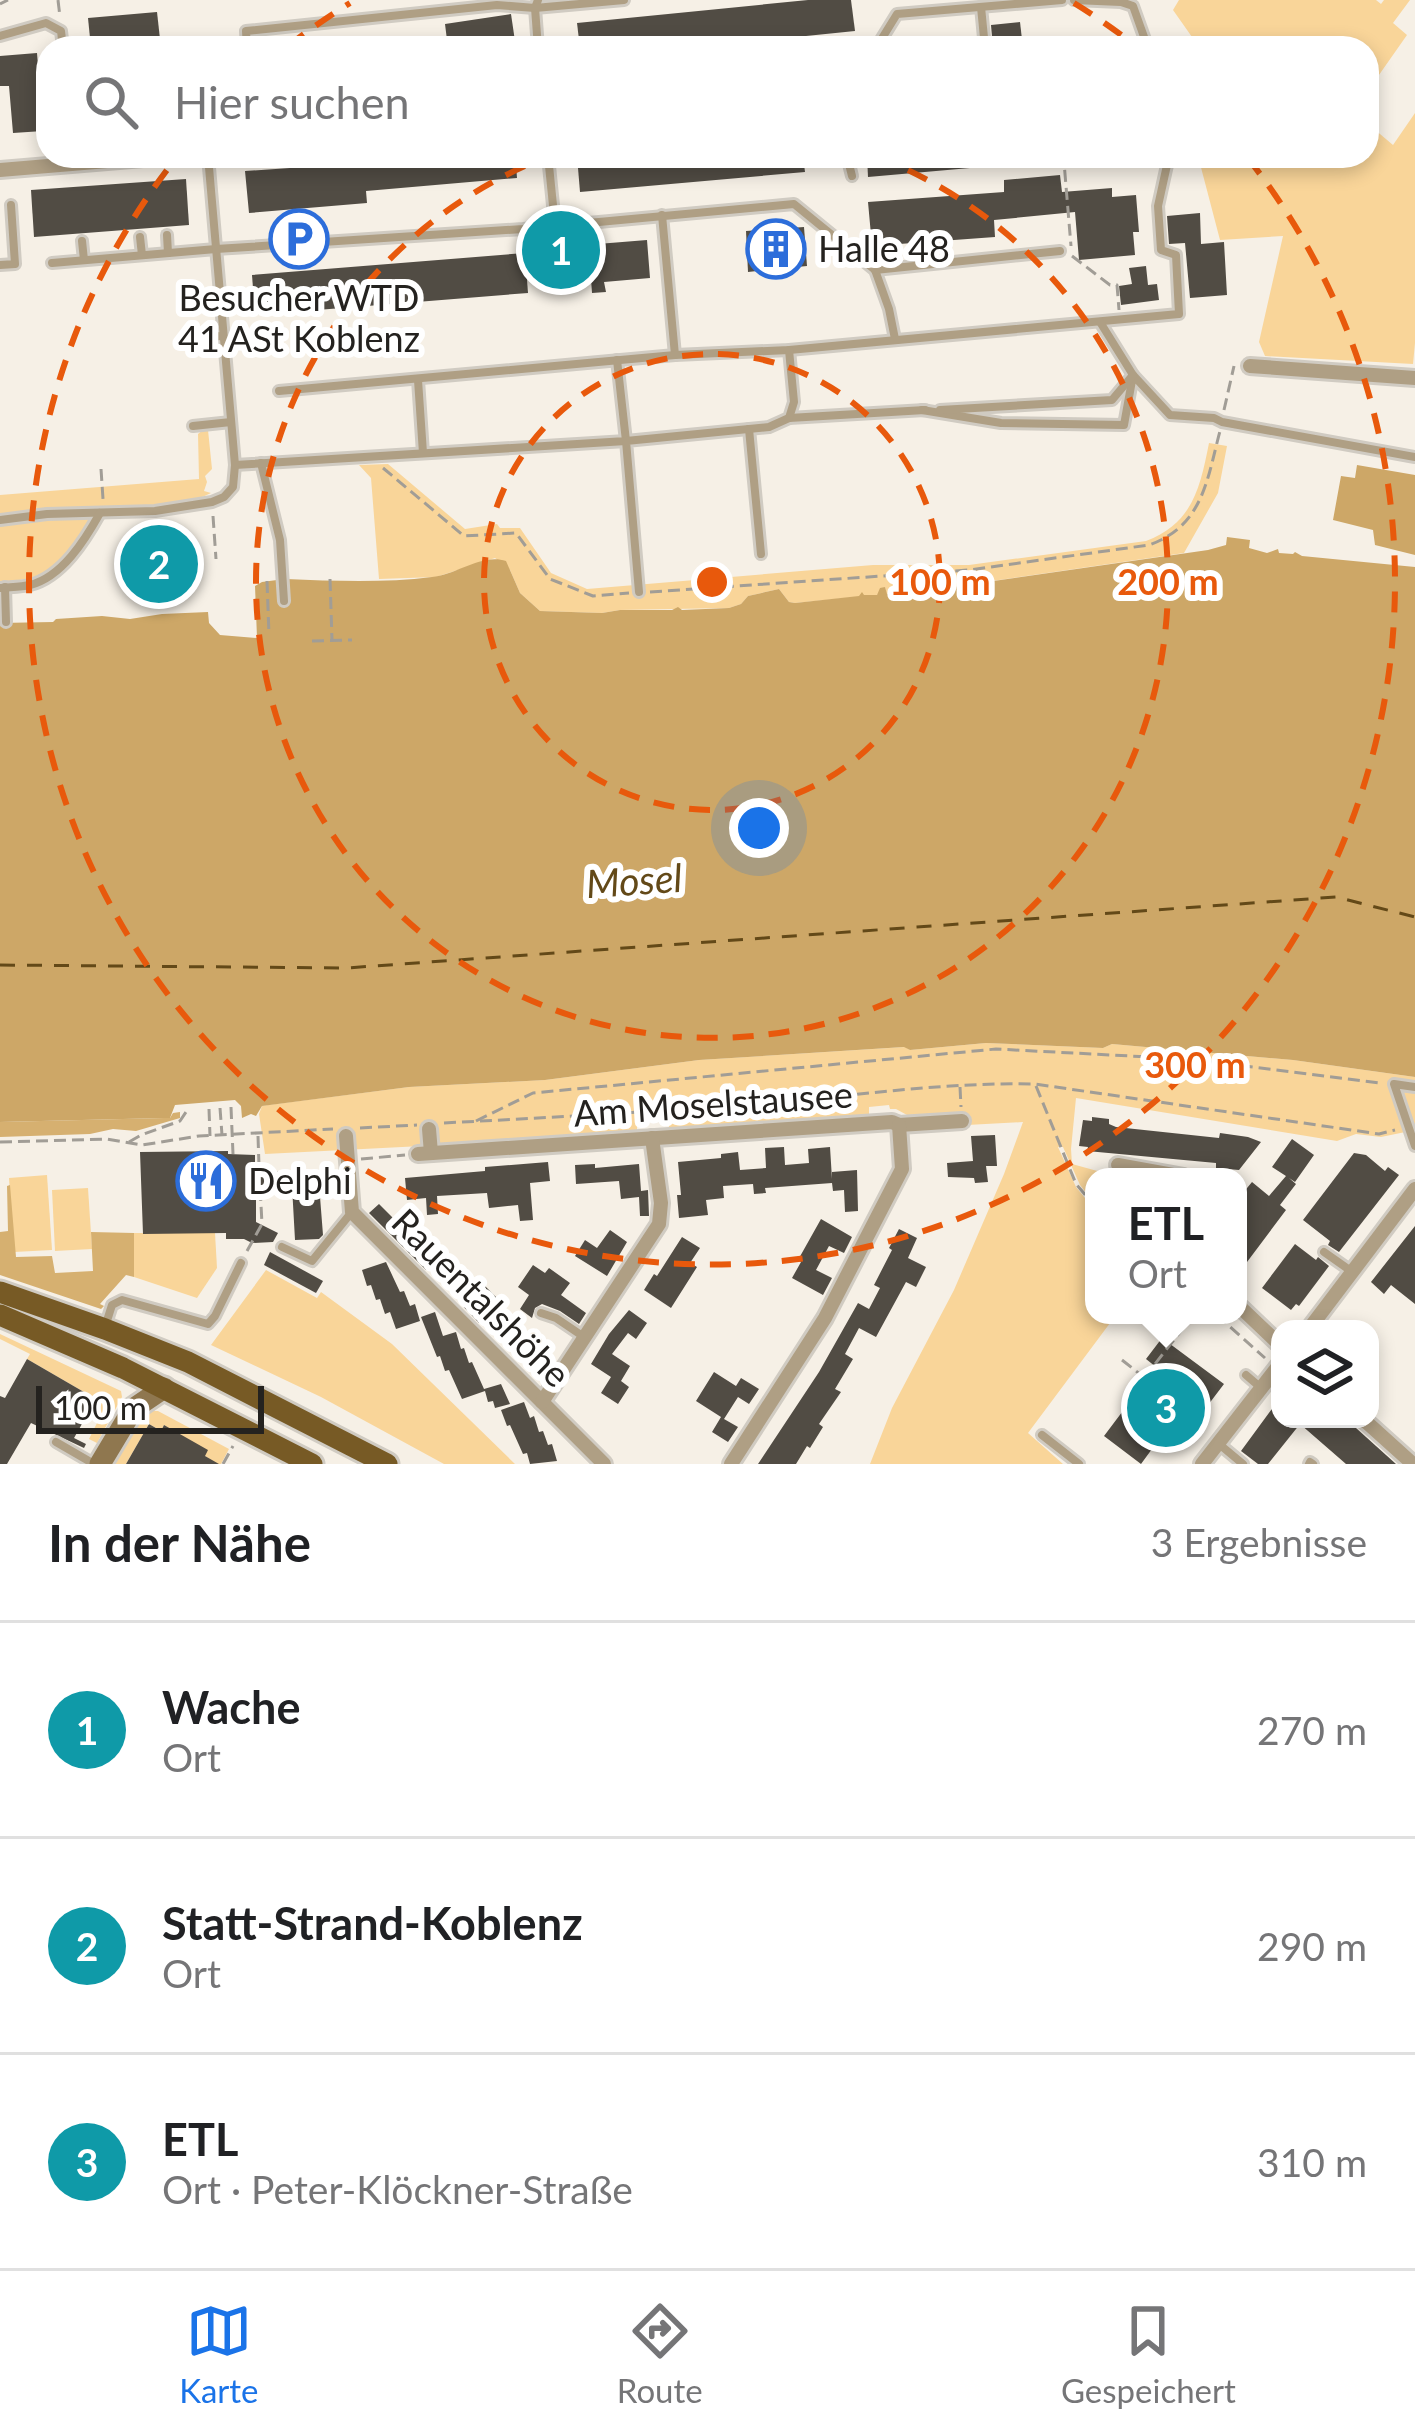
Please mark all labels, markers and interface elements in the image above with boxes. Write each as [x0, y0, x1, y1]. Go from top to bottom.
search box [36, 36, 1379, 168]
icon: search [78, 69, 144, 135]
text: Hier suchen [174, 75, 410, 129]
pin: 1 [522, 205, 600, 295]
parking icon: Besucher WTD 41 ASt Koblenz [268, 208, 330, 270]
building icon: Halle 48 [745, 218, 807, 280]
place label: Halle 48 [818, 226, 950, 270]
place label: Besucher WTD 41 ASt Koblenz [178, 275, 420, 360]
pin: 2 [120, 519, 198, 609]
text: 100 m [889, 559, 991, 603]
text: 200 m [1117, 559, 1219, 603]
centre of rings [691, 561, 733, 603]
your location [729, 798, 789, 858]
water label: Mosel [584, 854, 684, 906]
text: 300 m [1144, 1042, 1246, 1086]
street label: Am Moselstausee [572, 1071, 854, 1135]
restaurant icon: Delphi [175, 1150, 237, 1212]
place label: Delphi [248, 1158, 352, 1202]
popup [1085, 1168, 1247, 1324]
text: ETL [1128, 1196, 1204, 1250]
street label: Rauentalshöhe [384, 1199, 580, 1395]
text: Ort [1128, 1250, 1187, 1296]
map controls [1271, 1320, 1379, 1428]
button: layers [1271, 1320, 1379, 1428]
pin: 3 [1127, 1363, 1205, 1453]
scale bar [36, 1380, 264, 1433]
text: 100 m [54, 1387, 147, 1427]
text: In der Nähe [48, 1512, 311, 1573]
text: 3 Ergebnisse [1151, 1519, 1367, 1565]
text: Wache [162, 1680, 300, 1734]
text: 1 [76, 1707, 98, 1753]
text: 270 m [1257, 1707, 1367, 1753]
text: Ort [162, 1734, 221, 1780]
text: Statt-Strand-Koblenz [162, 1896, 583, 1950]
text: 2 [76, 1923, 98, 1969]
text: 290 m [1257, 1923, 1367, 1969]
text: Ort [162, 1950, 221, 1996]
text: ETL [162, 2112, 238, 2166]
text: 3 [76, 2139, 98, 2185]
text: 310 m [1257, 2139, 1367, 2185]
text: Ort · Peter-Klöckner-Straße [162, 2166, 633, 2212]
tab: Karte [179, 2298, 259, 2410]
tab: Route [617, 2298, 703, 2410]
tab: Gespeichert [1061, 2298, 1236, 2410]

